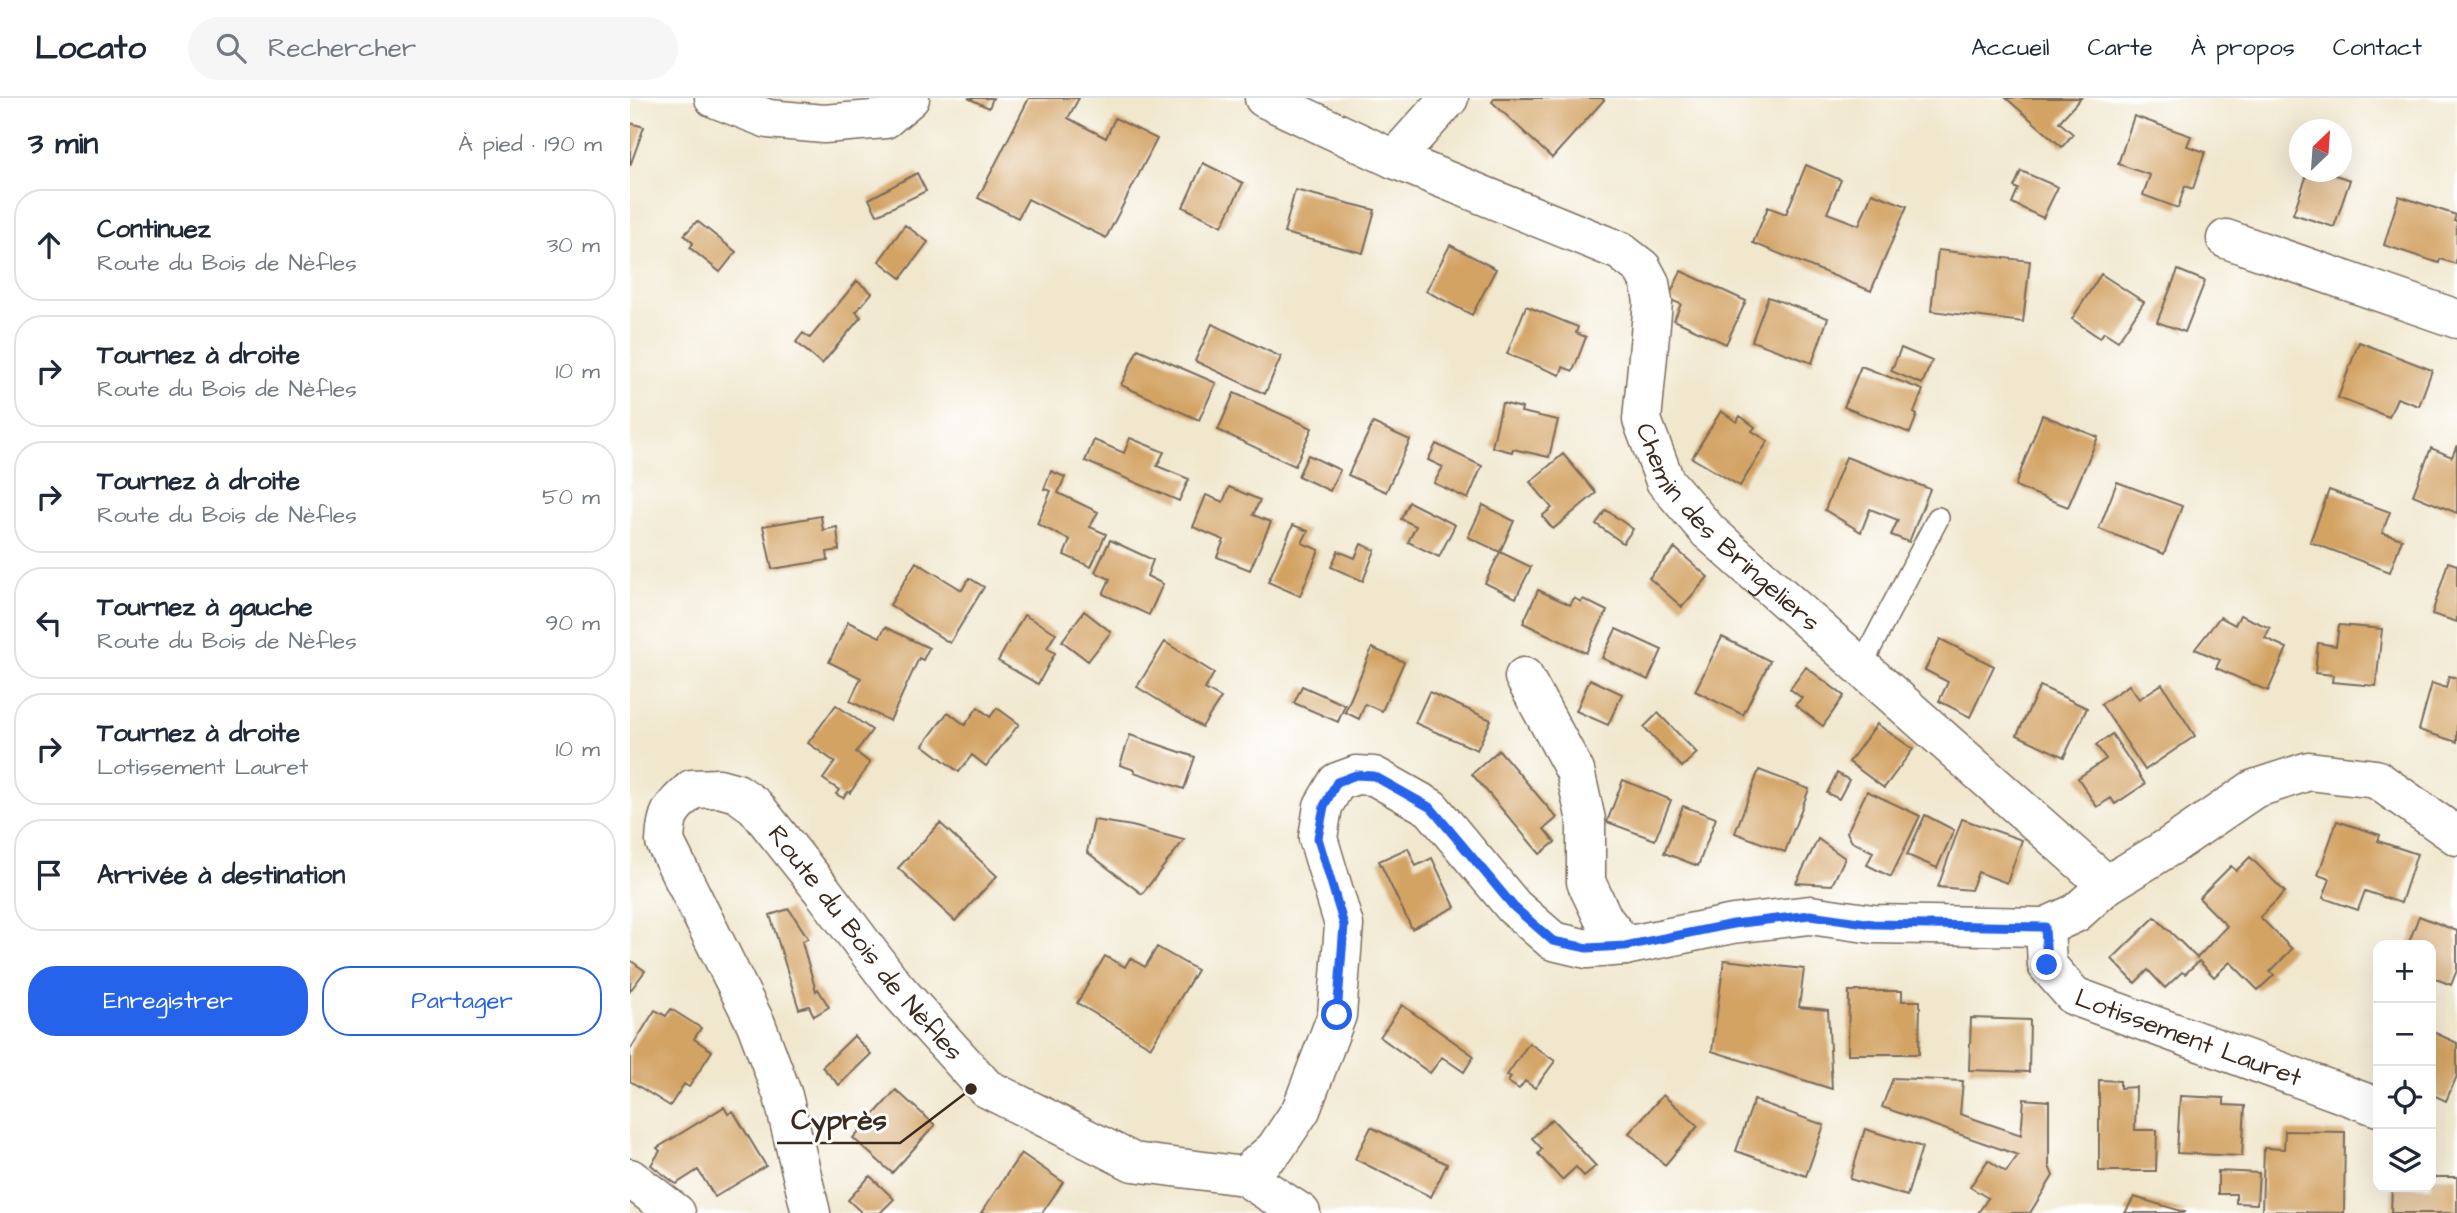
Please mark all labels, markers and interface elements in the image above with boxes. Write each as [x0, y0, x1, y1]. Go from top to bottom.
search box [188, 17, 678, 80]
text: Locato [35, 25, 146, 71]
icon: search [212, 29, 250, 67]
text: Rechercher [268, 30, 416, 66]
text: Accueil [1971, 31, 2050, 65]
text: Carte [2088, 31, 2153, 65]
text: À propos [2191, 31, 2295, 65]
text: Contact [2333, 31, 2422, 65]
north arrow [2289, 119, 2352, 182]
text: 3 min [28, 123, 98, 165]
text: À pied · 190 m [458, 128, 602, 160]
text: Continuez [97, 211, 211, 247]
icon: ahead [30, 226, 68, 264]
text: 30 m [547, 229, 600, 261]
text: Route du Bois de Nèfles [97, 247, 357, 279]
text: Tournez à droite [97, 337, 300, 373]
icon: right [30, 352, 68, 390]
text: 10 m [555, 355, 600, 387]
text: Route du Bois de Nèfles [97, 373, 357, 405]
street label: Chemin des Bringeliers [1627, 418, 1828, 640]
text: Tournez à droite [97, 463, 300, 499]
icon: right [30, 478, 68, 516]
text: 50 m [542, 481, 600, 513]
text: Route du Bois de Nèfles [97, 499, 357, 531]
text: Tournez à gauche [97, 589, 313, 625]
icon: left [30, 604, 68, 642]
text: 90 m [545, 607, 600, 639]
text: Route du Bois de Nèfles [97, 625, 357, 657]
text: Tournez à droite [97, 715, 300, 751]
icon: right [30, 730, 68, 768]
text: 10 m [555, 733, 600, 765]
text: Lotissement Lauret [97, 751, 308, 783]
street label: Route du Bois de Nèfles [759, 818, 971, 1069]
icon: arrive [30, 856, 68, 894]
text: Arrivée à destination [97, 857, 345, 893]
map controls [2373, 940, 2436, 1192]
button: + [2373, 940, 2436, 1003]
route end [2031, 949, 2062, 980]
button: Enregistrer [28, 966, 308, 1036]
button: Partager [322, 966, 602, 1036]
street label: Lotissement Lauret [2070, 980, 2307, 1096]
route start [1321, 999, 1352, 1030]
button: − [2373, 1003, 2436, 1066]
button: locate [2373, 1066, 2436, 1129]
callout: Cyprès [777, 1094, 900, 1143]
text: Cyprès [791, 1101, 887, 1143]
button: layers [2373, 1129, 2436, 1192]

